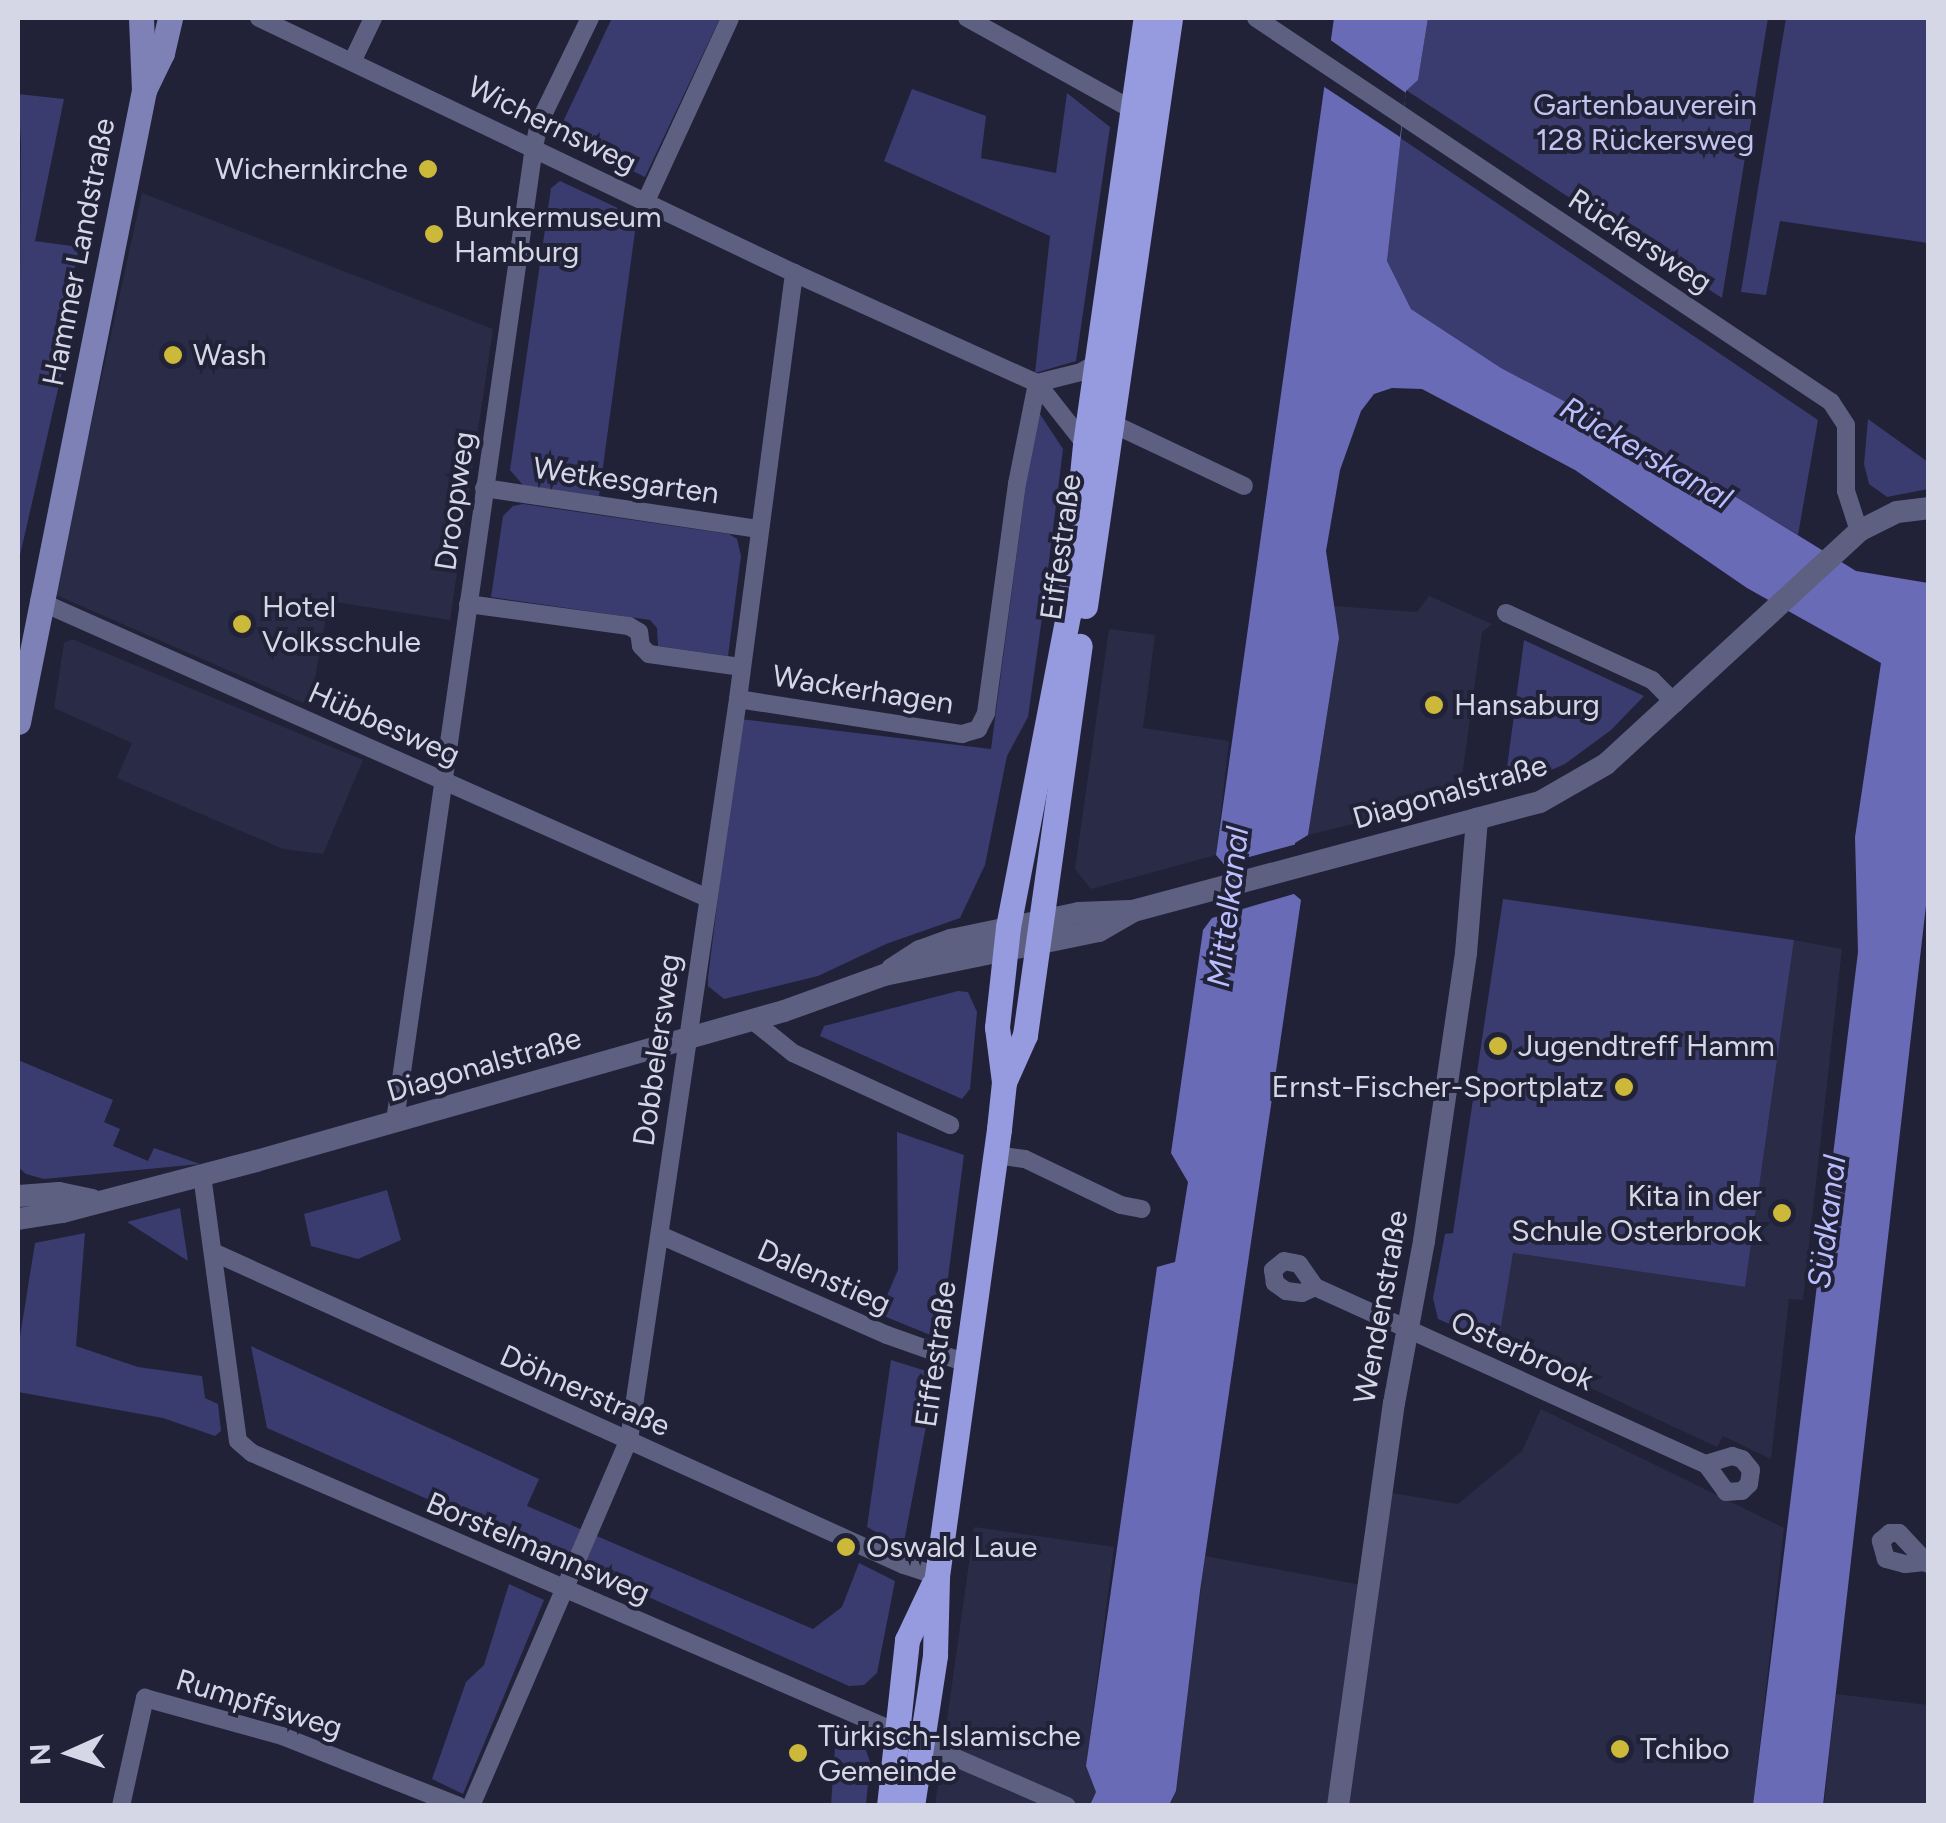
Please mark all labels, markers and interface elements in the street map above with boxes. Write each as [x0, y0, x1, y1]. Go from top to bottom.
street label: Wichernsweg [462, 69, 642, 181]
park label: Gartenbauverein 128 Rückersweg [1533, 87, 1757, 158]
street label: Hammer Landstraße [35, 115, 123, 389]
place label: Wichernkirche [215, 151, 408, 187]
marker: Wichernkirche [417, 158, 439, 180]
street label: Rückersweg [1562, 181, 1718, 301]
place label: Bunkermuseum Hamburg [454, 199, 661, 270]
marker: Bunkermuseum Hamburg [423, 223, 445, 245]
place label: Wash [193, 337, 267, 373]
marker: Wash [162, 344, 184, 366]
water label: Rückerskanal [1553, 388, 1739, 518]
street label: Droopweg [427, 429, 483, 573]
street label: Wetkesgarten [531, 450, 721, 512]
street label: Eiffestraße [1033, 472, 1089, 622]
place label: Hotel Volksschule [262, 589, 421, 660]
marker: Hotel Volksschule [231, 613, 253, 635]
street label: Wackerhagen [770, 658, 956, 722]
street label: Hübbesweg [303, 675, 465, 773]
place label: Hansaburg [1454, 687, 1600, 723]
marker: Hansaburg [1423, 694, 1445, 716]
street label: Diagonalstraße [1349, 747, 1551, 837]
water label: Mittelkanal [1199, 824, 1257, 990]
street label: Dobbelersweg [626, 952, 688, 1148]
street label: Diagonalstraße [383, 1020, 585, 1110]
place label: Jugendtreff Hamm [1518, 1028, 1775, 1064]
marker: Jugendtreff Hamm [1487, 1035, 1509, 1057]
place label: Ernst-Fischer-Sportplatz [1272, 1069, 1604, 1105]
marker: Ernst-Fischer-Sportplatz [1613, 1076, 1635, 1098]
water label: Südkanal [1800, 1153, 1854, 1291]
place label: Kita in der Schule Osterbrook [1511, 1178, 1762, 1248]
marker: Kita in der Schule Osterbrook [1771, 1202, 1793, 1224]
street label: Wendenstraße [1346, 1208, 1416, 1406]
street label: Dalenstieg [752, 1232, 896, 1322]
street label: Eiffestraße [908, 1279, 964, 1429]
street label: Osterbrook [1445, 1304, 1599, 1398]
street label: Döhnerstraße [495, 1338, 675, 1444]
street label: Borstelmannsweg [421, 1485, 655, 1611]
place label: Oswald Laue [866, 1529, 1037, 1565]
marker: Oswald Laue [835, 1536, 857, 1558]
street label: Rumpffsweg [171, 1662, 347, 1746]
north arrow [20, 1703, 120, 1803]
place label: Türkisch-Islamische Gemeinde [818, 1718, 1081, 1788]
place label: Tchibo [1640, 1731, 1730, 1767]
marker: Tchibo [1609, 1738, 1631, 1760]
marker: Türkisch-Islamische Gemeinde [787, 1742, 809, 1764]
text: N [22, 1743, 58, 1766]

